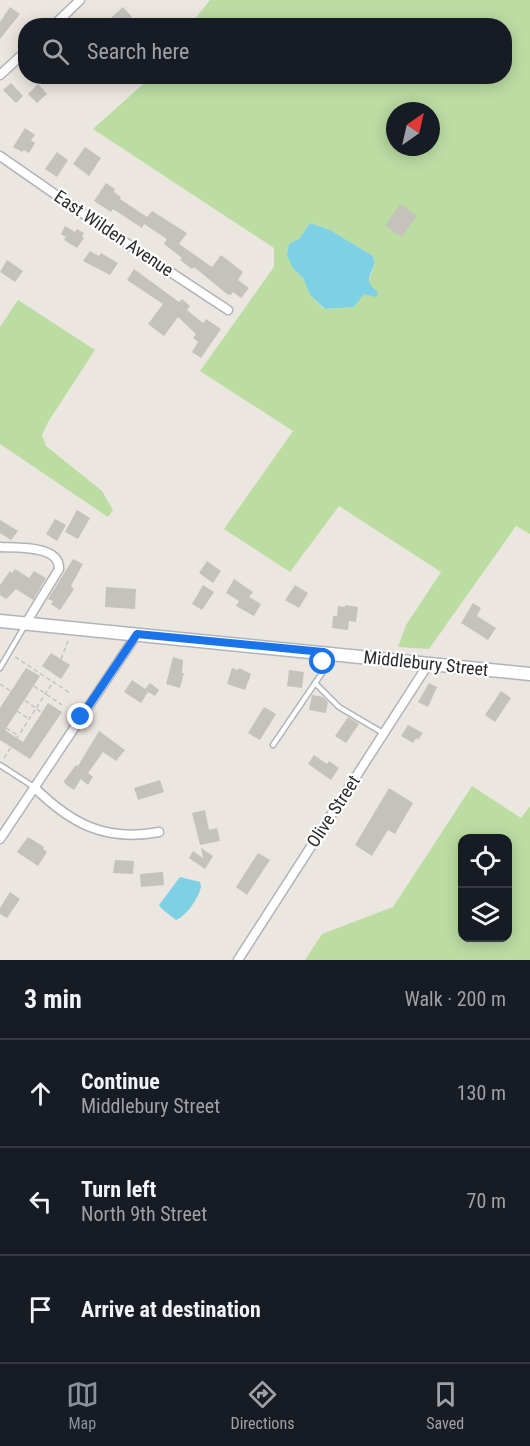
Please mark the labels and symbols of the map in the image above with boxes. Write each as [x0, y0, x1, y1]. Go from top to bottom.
north arrow [386, 102, 440, 156]
street label: East Wilden Avenue [50, 185, 178, 281]
street label: Middlebury Street [363, 646, 489, 680]
route start [309, 648, 335, 674]
route end [67, 703, 93, 729]
street label: Olive Street [302, 771, 364, 851]

